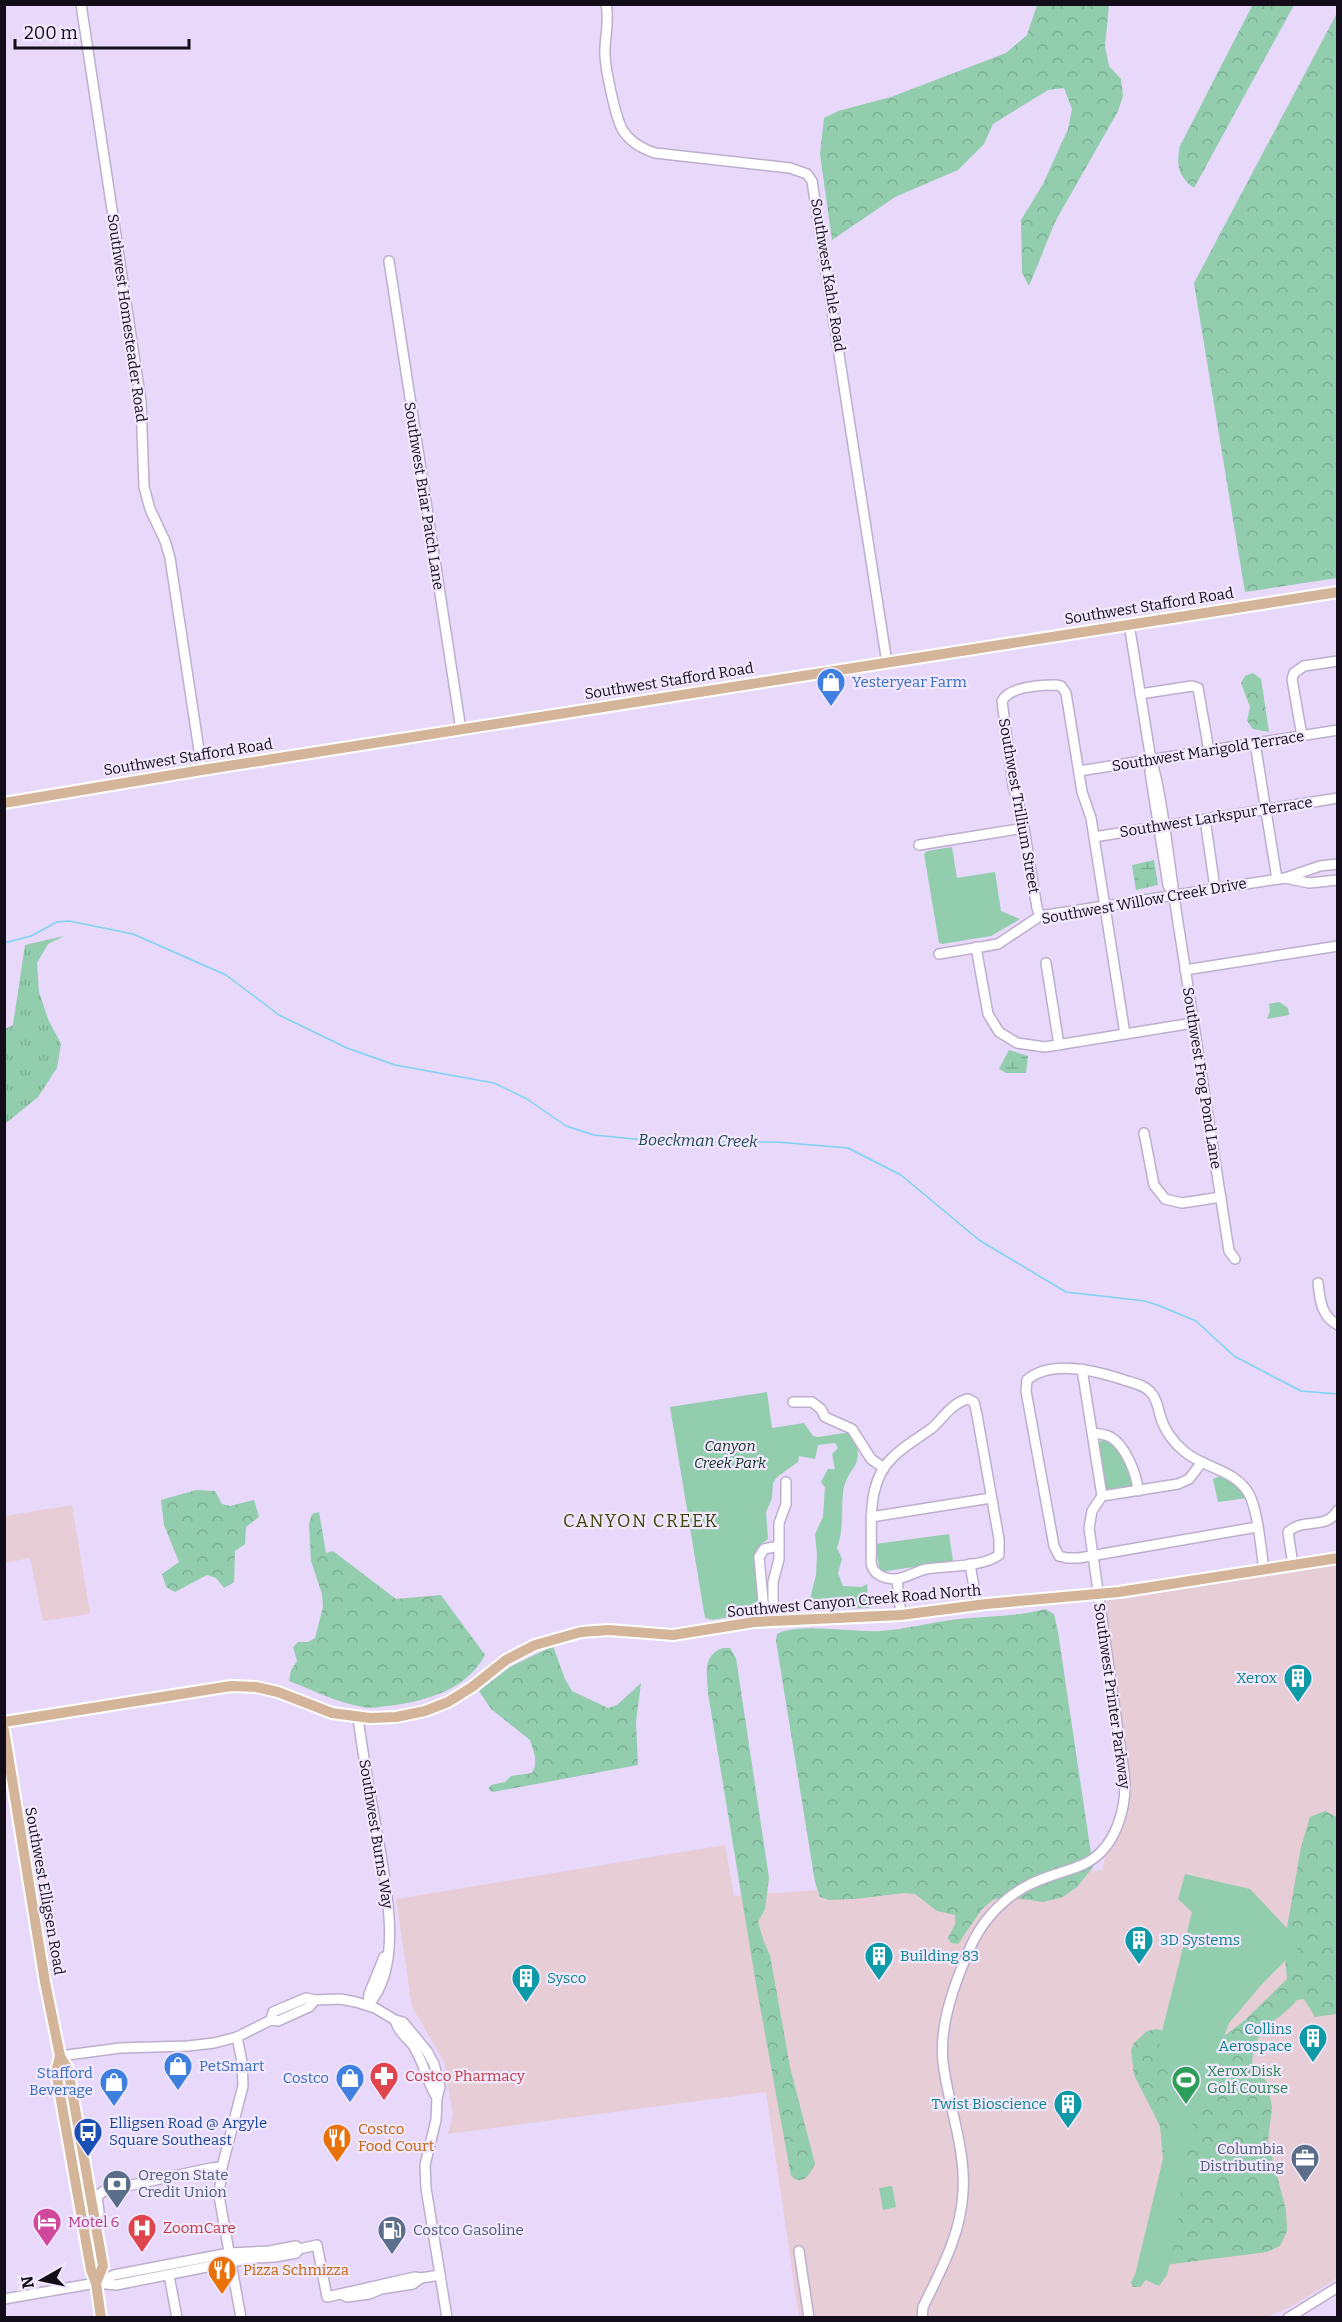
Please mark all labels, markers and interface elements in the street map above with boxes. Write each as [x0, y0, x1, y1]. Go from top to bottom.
scale bar [15, 12, 189, 50]
text: 200 m [24, 22, 78, 44]
street label: Southwest Kahle Road [807, 197, 849, 353]
street label: Southwest Homesteader Road [103, 213, 151, 423]
street label: Southwest Briar Patch Lane [400, 401, 448, 591]
street label: Southwest Stafford Road [1063, 584, 1235, 628]
street label: Southwest Stafford Road [583, 659, 755, 703]
shop icon: Yesteryear Farm [815, 666, 847, 708]
place label: Yesteryear Farm [852, 673, 967, 691]
street label: Southwest Trillium Street [995, 717, 1043, 896]
street label: Southwest Marigold Terrace [1111, 727, 1305, 775]
street label: Southwest Stafford Road [102, 735, 274, 779]
street label: Southwest Larkspur Terrace [1118, 793, 1314, 841]
street label: Southwest Willow Creek Drive [1040, 874, 1248, 928]
street label: Southwest Frog Pond Lane [1179, 986, 1225, 1170]
water label: Boeckman Creek [638, 1130, 758, 1151]
park label: Canyon Creek Park [694, 1437, 767, 1472]
district label: CANYON CREEK [563, 1510, 719, 1532]
street label: Southwest Canyon Creek Road North [726, 1581, 982, 1621]
street label: Southwest Printer Parkway [1090, 1602, 1134, 1790]
building icon: Xerox [1282, 1662, 1314, 1704]
place label: Xerox [1236, 1669, 1278, 1687]
street label: Southwest Burns Way [355, 1758, 397, 1910]
street label: Southwest Elligsen Road [21, 1806, 69, 1977]
building icon: 3D Systems [1123, 1924, 1155, 1966]
place label: 3D Systems [1160, 1931, 1240, 1949]
building icon: Building 83 [863, 1940, 895, 1982]
place label: Building 83 [900, 1947, 979, 1965]
building icon: Sysco [510, 1962, 542, 2004]
place label: Sysco [547, 1969, 586, 1987]
place label: Collins Aerospace [1219, 2020, 1292, 2055]
building icon: Collins Aerospace [1297, 2022, 1329, 2064]
shop icon: PetSmart [162, 2050, 194, 2092]
place label: PetSmart [199, 2057, 265, 2075]
pharmacy icon: Costco Pharmacy [368, 2060, 400, 2102]
shop icon: Costco [334, 2062, 366, 2104]
place label: Xerox Disk Golf Course [1207, 2062, 1288, 2097]
place label: Stafford Beverage [29, 2064, 93, 2099]
sports icon: Xerox Disk Golf Course [1170, 2064, 1202, 2106]
shop icon: Stafford Beverage [98, 2066, 130, 2108]
place label: Costco Pharmacy [405, 2067, 525, 2085]
place label: Costco [283, 2069, 329, 2087]
building icon: Twist Bioscience [1052, 2088, 1084, 2130]
place label: Twist Bioscience [932, 2095, 1047, 2113]
place label: Elligsen Road @ Argyle Square Southeast [109, 2114, 267, 2149]
bus stop icon: Elligsen Road @ Argyle Square Southeast [72, 2116, 104, 2158]
place label: Costco Food Court [358, 2120, 435, 2155]
restaurant icon: Costco Food Court [321, 2122, 353, 2164]
place label: Columbia Distributing [1200, 2140, 1284, 2175]
office icon: Columbia Distributing [1289, 2142, 1321, 2184]
place label: Oregon State Credit Union [138, 2166, 228, 2201]
bank icon: Oregon State Credit Union [101, 2168, 133, 2210]
hotel icon: Motel 6 [31, 2206, 63, 2248]
hospital icon: ZoomCare [126, 2212, 158, 2254]
place label: Motel 6 [68, 2213, 119, 2231]
fuel station icon: Costco Gasoline [376, 2214, 408, 2256]
place label: ZoomCare [163, 2219, 236, 2237]
place label: Costco Gasoline [413, 2221, 524, 2239]
north arrow [12, 2250, 72, 2310]
restaurant icon: Pizza Schmizza [206, 2254, 238, 2296]
place label: Pizza Schmizza [243, 2261, 349, 2279]
text: N [17, 2275, 38, 2290]

